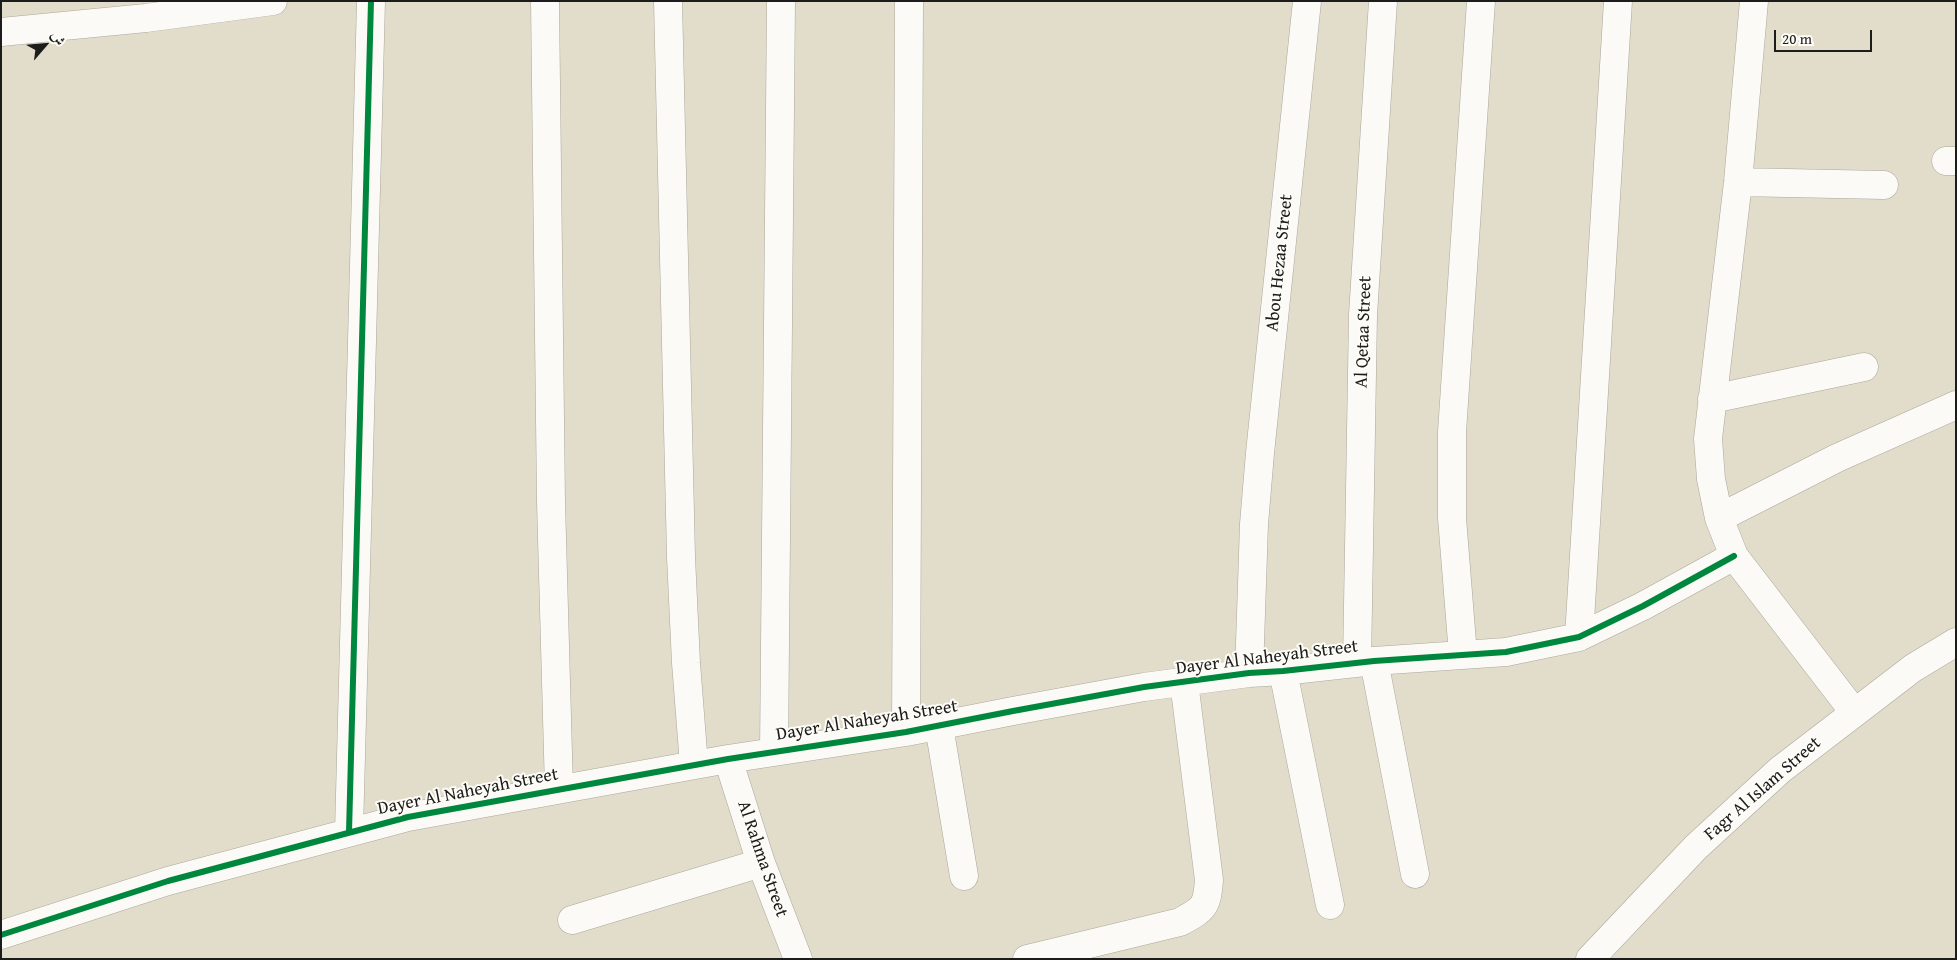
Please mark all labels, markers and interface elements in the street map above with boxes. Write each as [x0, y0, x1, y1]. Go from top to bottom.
north arrow [20, 20, 70, 70]
scale bar [1777, 20, 1874, 52]
text: ش [46, 27, 70, 49]
text: 20 m [1782, 28, 1812, 49]
street label: Abou Hezaa Street [1262, 193, 1298, 333]
street label: Al Qetaa Street [1351, 276, 1377, 388]
street label: Dayer Al Naheyah Street [1175, 636, 1359, 680]
street label: Dayer Al Naheyah Street [775, 696, 959, 746]
street label: Fagr Al Islam Street [1700, 733, 1826, 845]
street label: Dayer Al Naheyah Street [376, 764, 560, 820]
street label: Al Rahma Street [732, 798, 792, 920]

